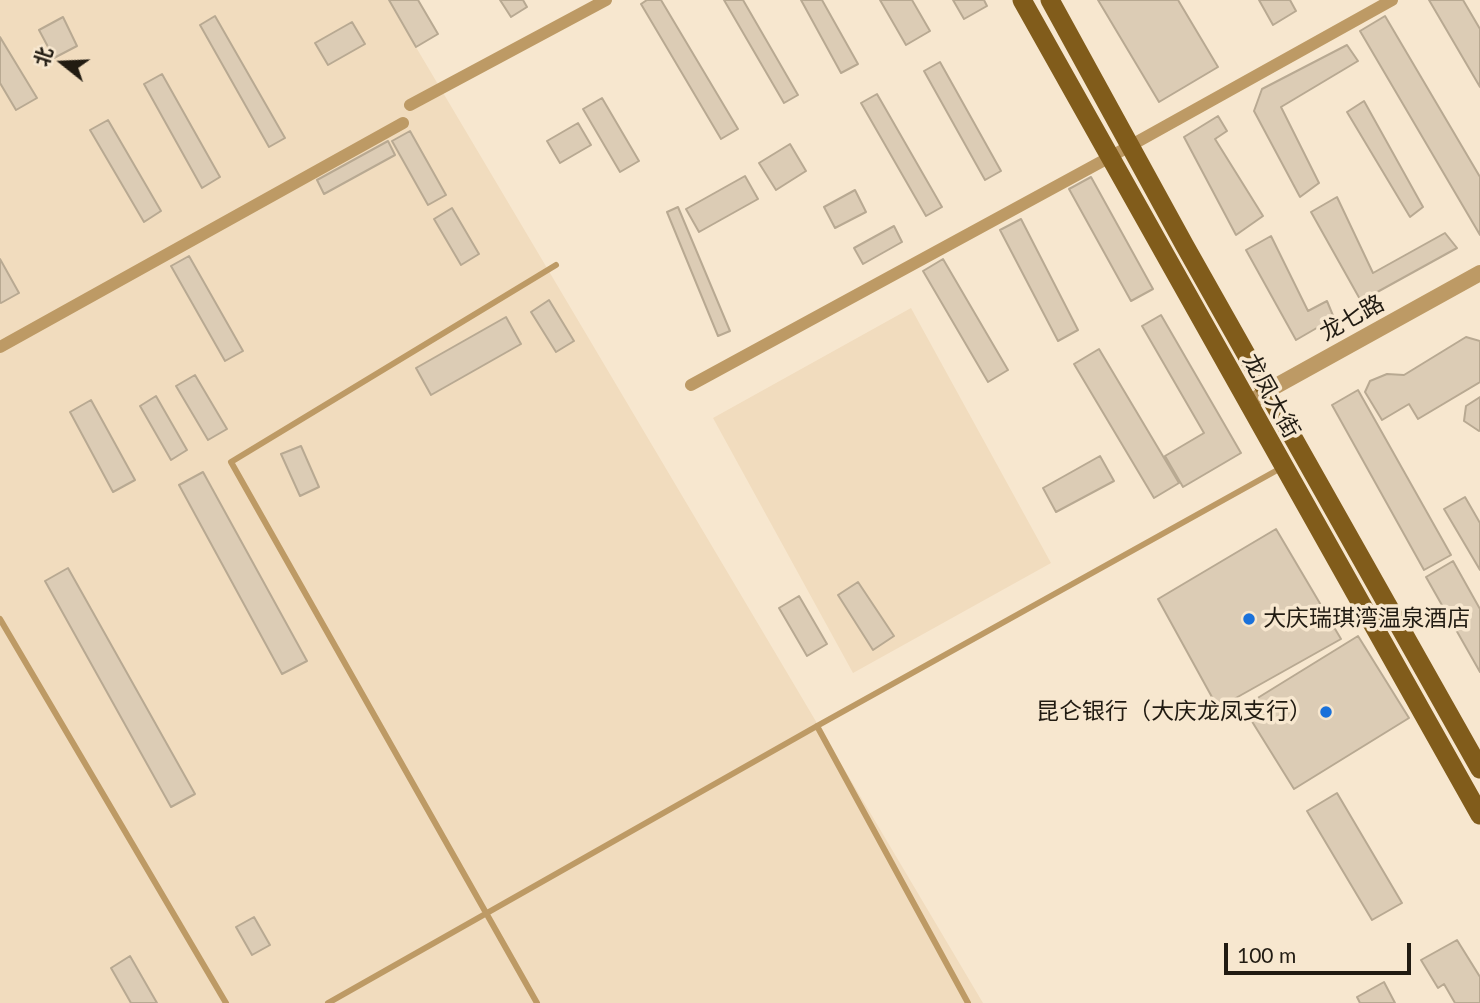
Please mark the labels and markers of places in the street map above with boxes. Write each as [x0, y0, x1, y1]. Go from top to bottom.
place label: 大庆瑞琪湾温泉酒店 [1263, 605, 1470, 633]
marker: 大庆瑞琪湾温泉酒店 [1241, 611, 1257, 627]
place label: 昆仑银行（大庆龙凤支行） [1036, 698, 1312, 726]
marker: 昆仑银行（大庆龙凤支行） [1318, 704, 1334, 720]

